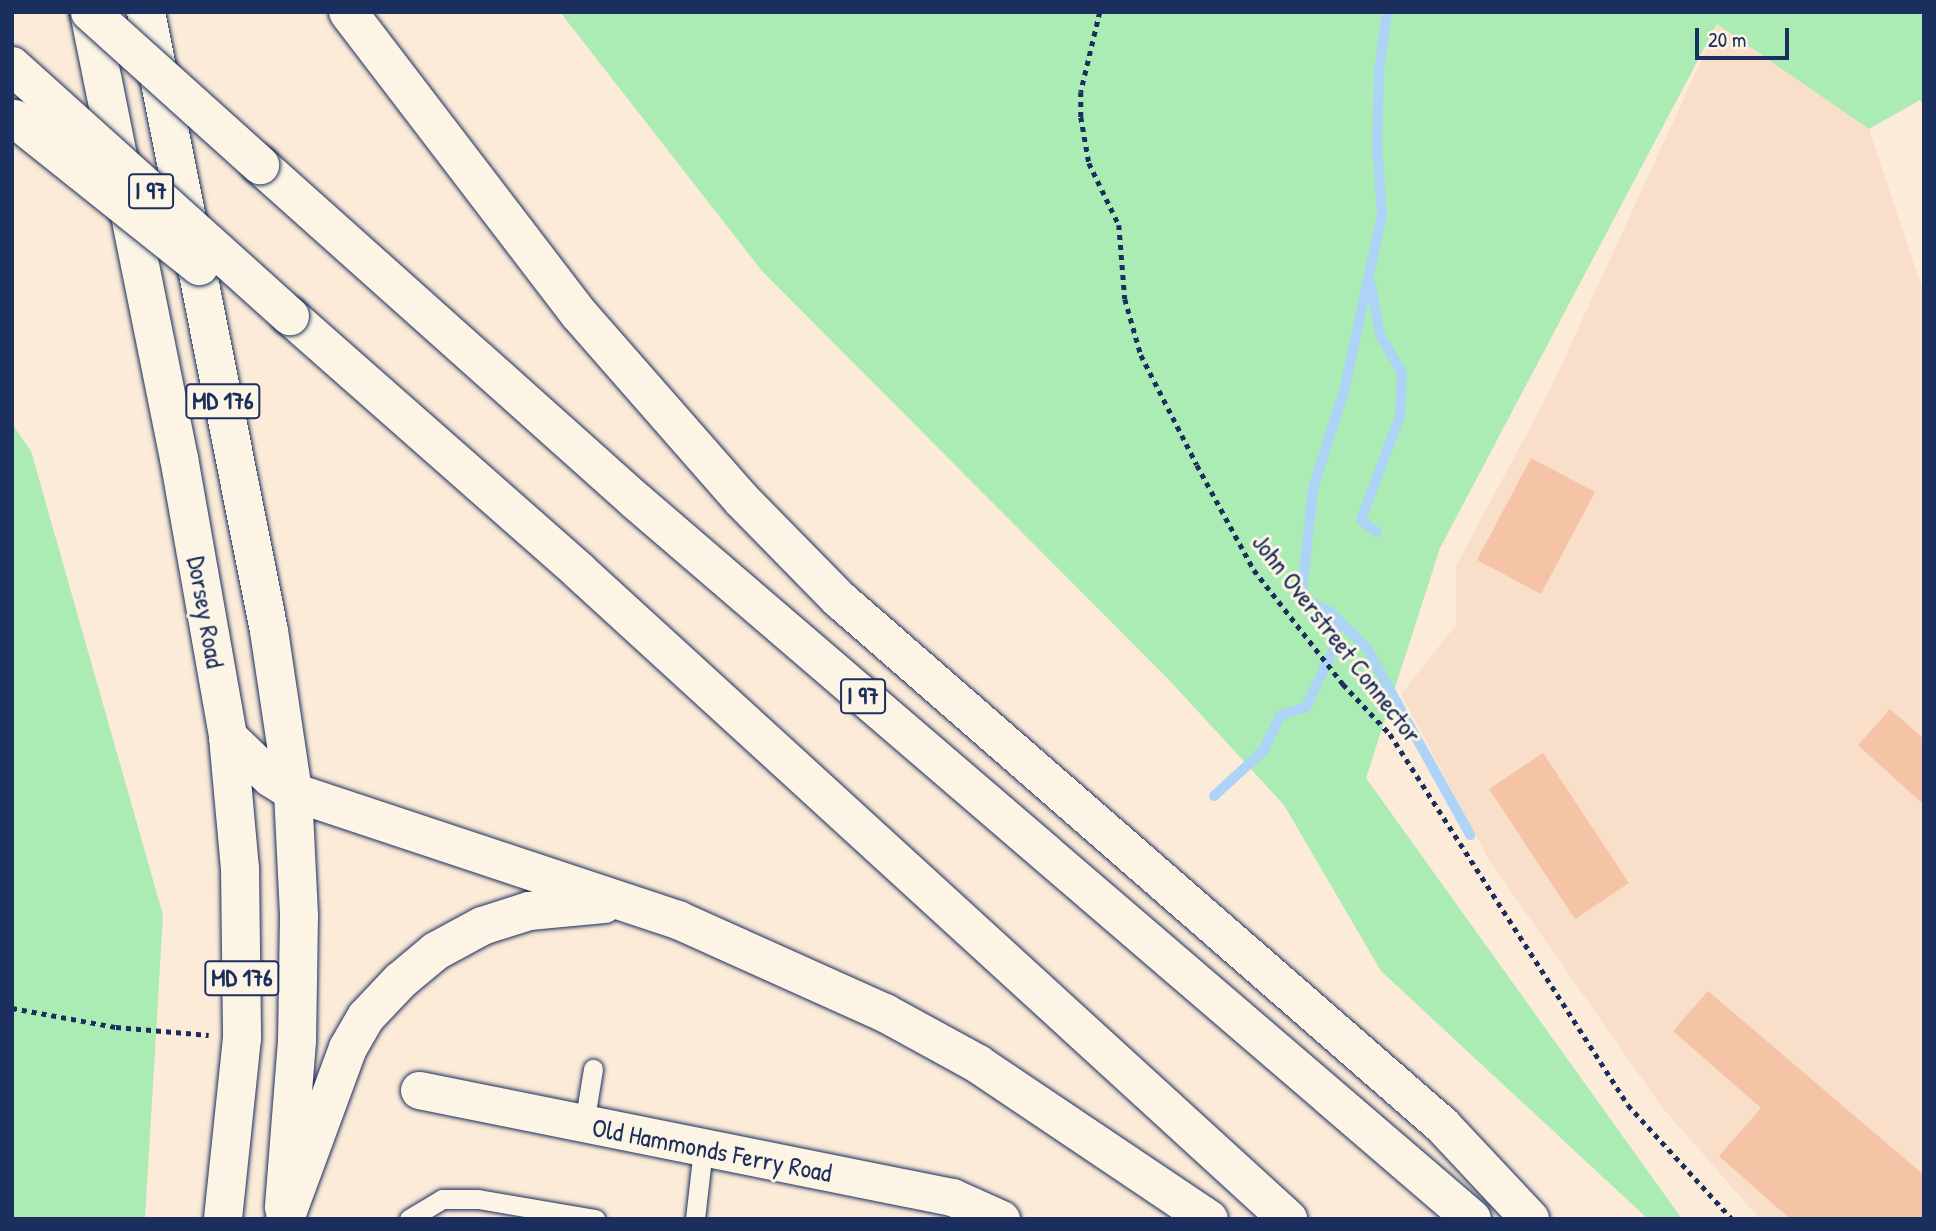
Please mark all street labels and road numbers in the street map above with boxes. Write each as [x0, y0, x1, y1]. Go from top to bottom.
road number: I 97 [127, 170, 176, 211]
road number: MD 176 [184, 380, 262, 422]
street label: John Overstreet Connector [1246, 527, 1428, 749]
street label: Dorsey Road [181, 554, 231, 670]
road number: I 97 [838, 676, 888, 716]
road number: MD 176 [204, 958, 280, 998]
street label: Old Hammonds Ferry Road [590, 1111, 834, 1189]

